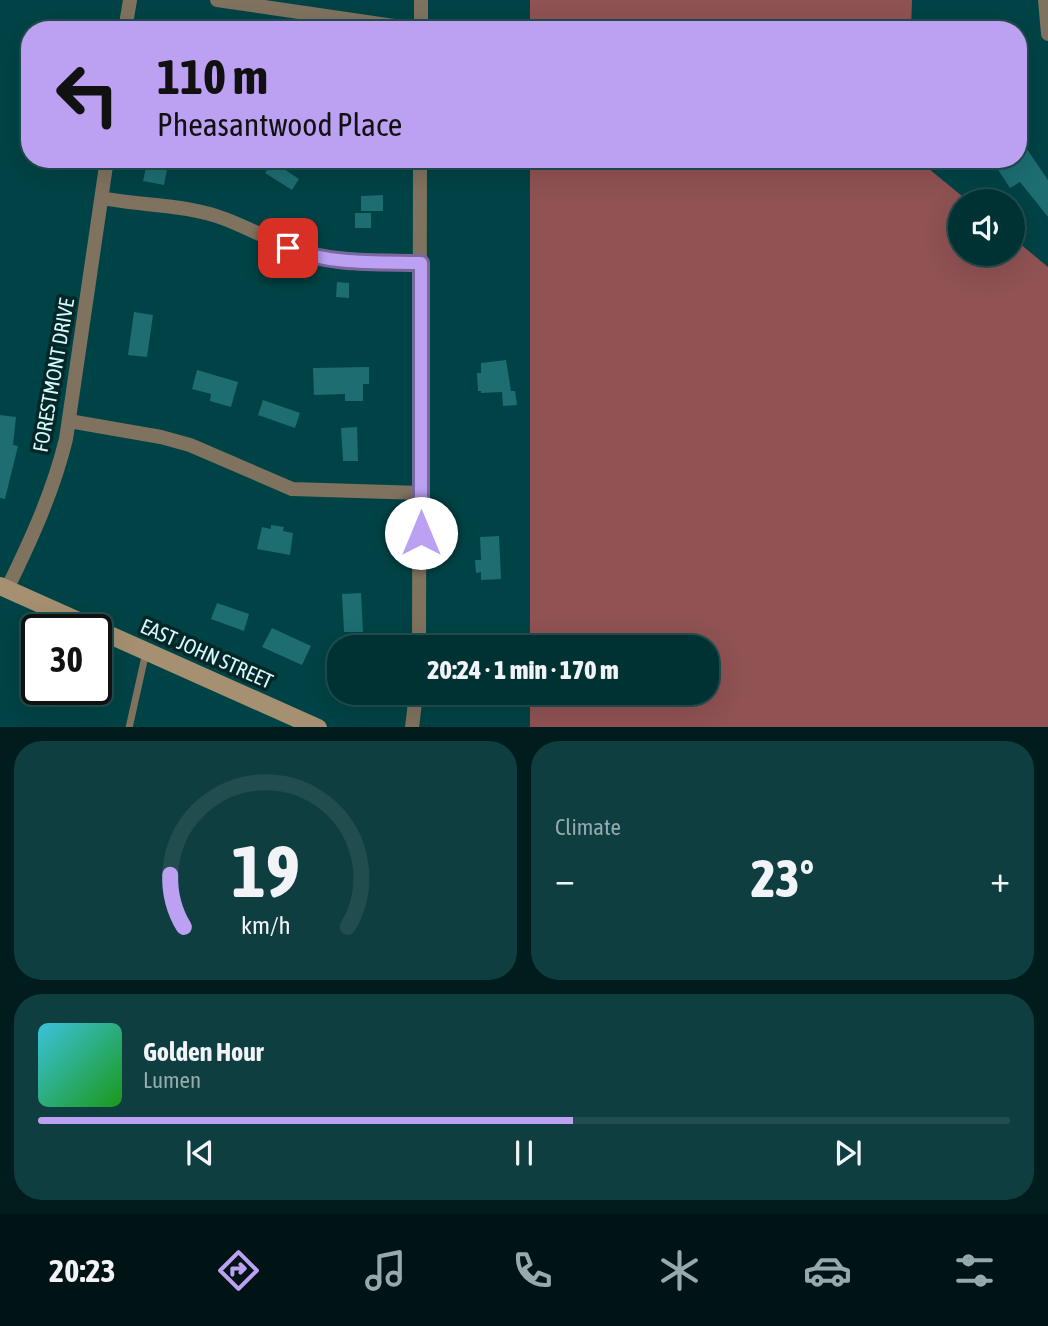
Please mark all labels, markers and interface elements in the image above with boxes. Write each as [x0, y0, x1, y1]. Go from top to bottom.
text: 110 m [157, 48, 268, 104]
icon: left [42, 49, 133, 140]
text: Pheasantwood Place [157, 106, 402, 143]
map controls [948, 189, 1025, 266]
button: sound [948, 189, 1025, 266]
pin [258, 218, 318, 278]
icon: arrive [269, 229, 307, 267]
street label: FORESTMONT DRIVE [28, 296, 78, 454]
position arrow [384, 496, 458, 570]
street label: EAST JOHN STREET [137, 613, 277, 693]
speed limit sign: 30 [21, 614, 112, 705]
text: 20:24 · 1 min · 170 m [427, 655, 619, 685]
text: Climate [555, 814, 621, 840]
text: 19 [231, 829, 300, 912]
text: 23° [751, 848, 814, 908]
text: − [555, 857, 575, 900]
text: + [990, 857, 1010, 900]
text: km/h [241, 910, 290, 938]
text: Golden Hour [143, 1037, 263, 1067]
text: Lumen [143, 1067, 201, 1093]
icon: previous [181, 1134, 219, 1172]
icon: pause [505, 1134, 543, 1172]
icon: next [829, 1134, 867, 1172]
icon: directions [214, 1246, 263, 1295]
icon: music [361, 1246, 410, 1295]
icon: phone [508, 1246, 557, 1295]
icon: climate [655, 1246, 704, 1295]
icon: car [803, 1246, 852, 1295]
icon: filters [950, 1246, 999, 1295]
text: 20:23 [49, 1252, 116, 1289]

